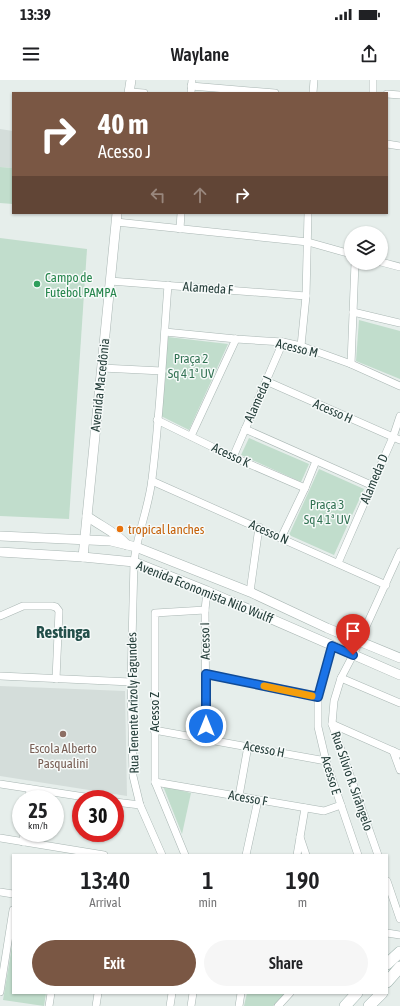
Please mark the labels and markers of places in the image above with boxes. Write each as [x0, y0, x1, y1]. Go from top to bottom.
place label: Campo de Futebol PAMPA [45, 270, 117, 300]
marker: Campo de Futebol PAMPA [32, 279, 42, 289]
place label: tropical lanches [128, 522, 205, 537]
marker: tropical lanches [115, 524, 125, 534]
pin [336, 614, 370, 655]
marker: Escola Alberto Pasqualini [58, 729, 68, 739]
place label: Escola Alberto Pasqualini [29, 741, 97, 771]

